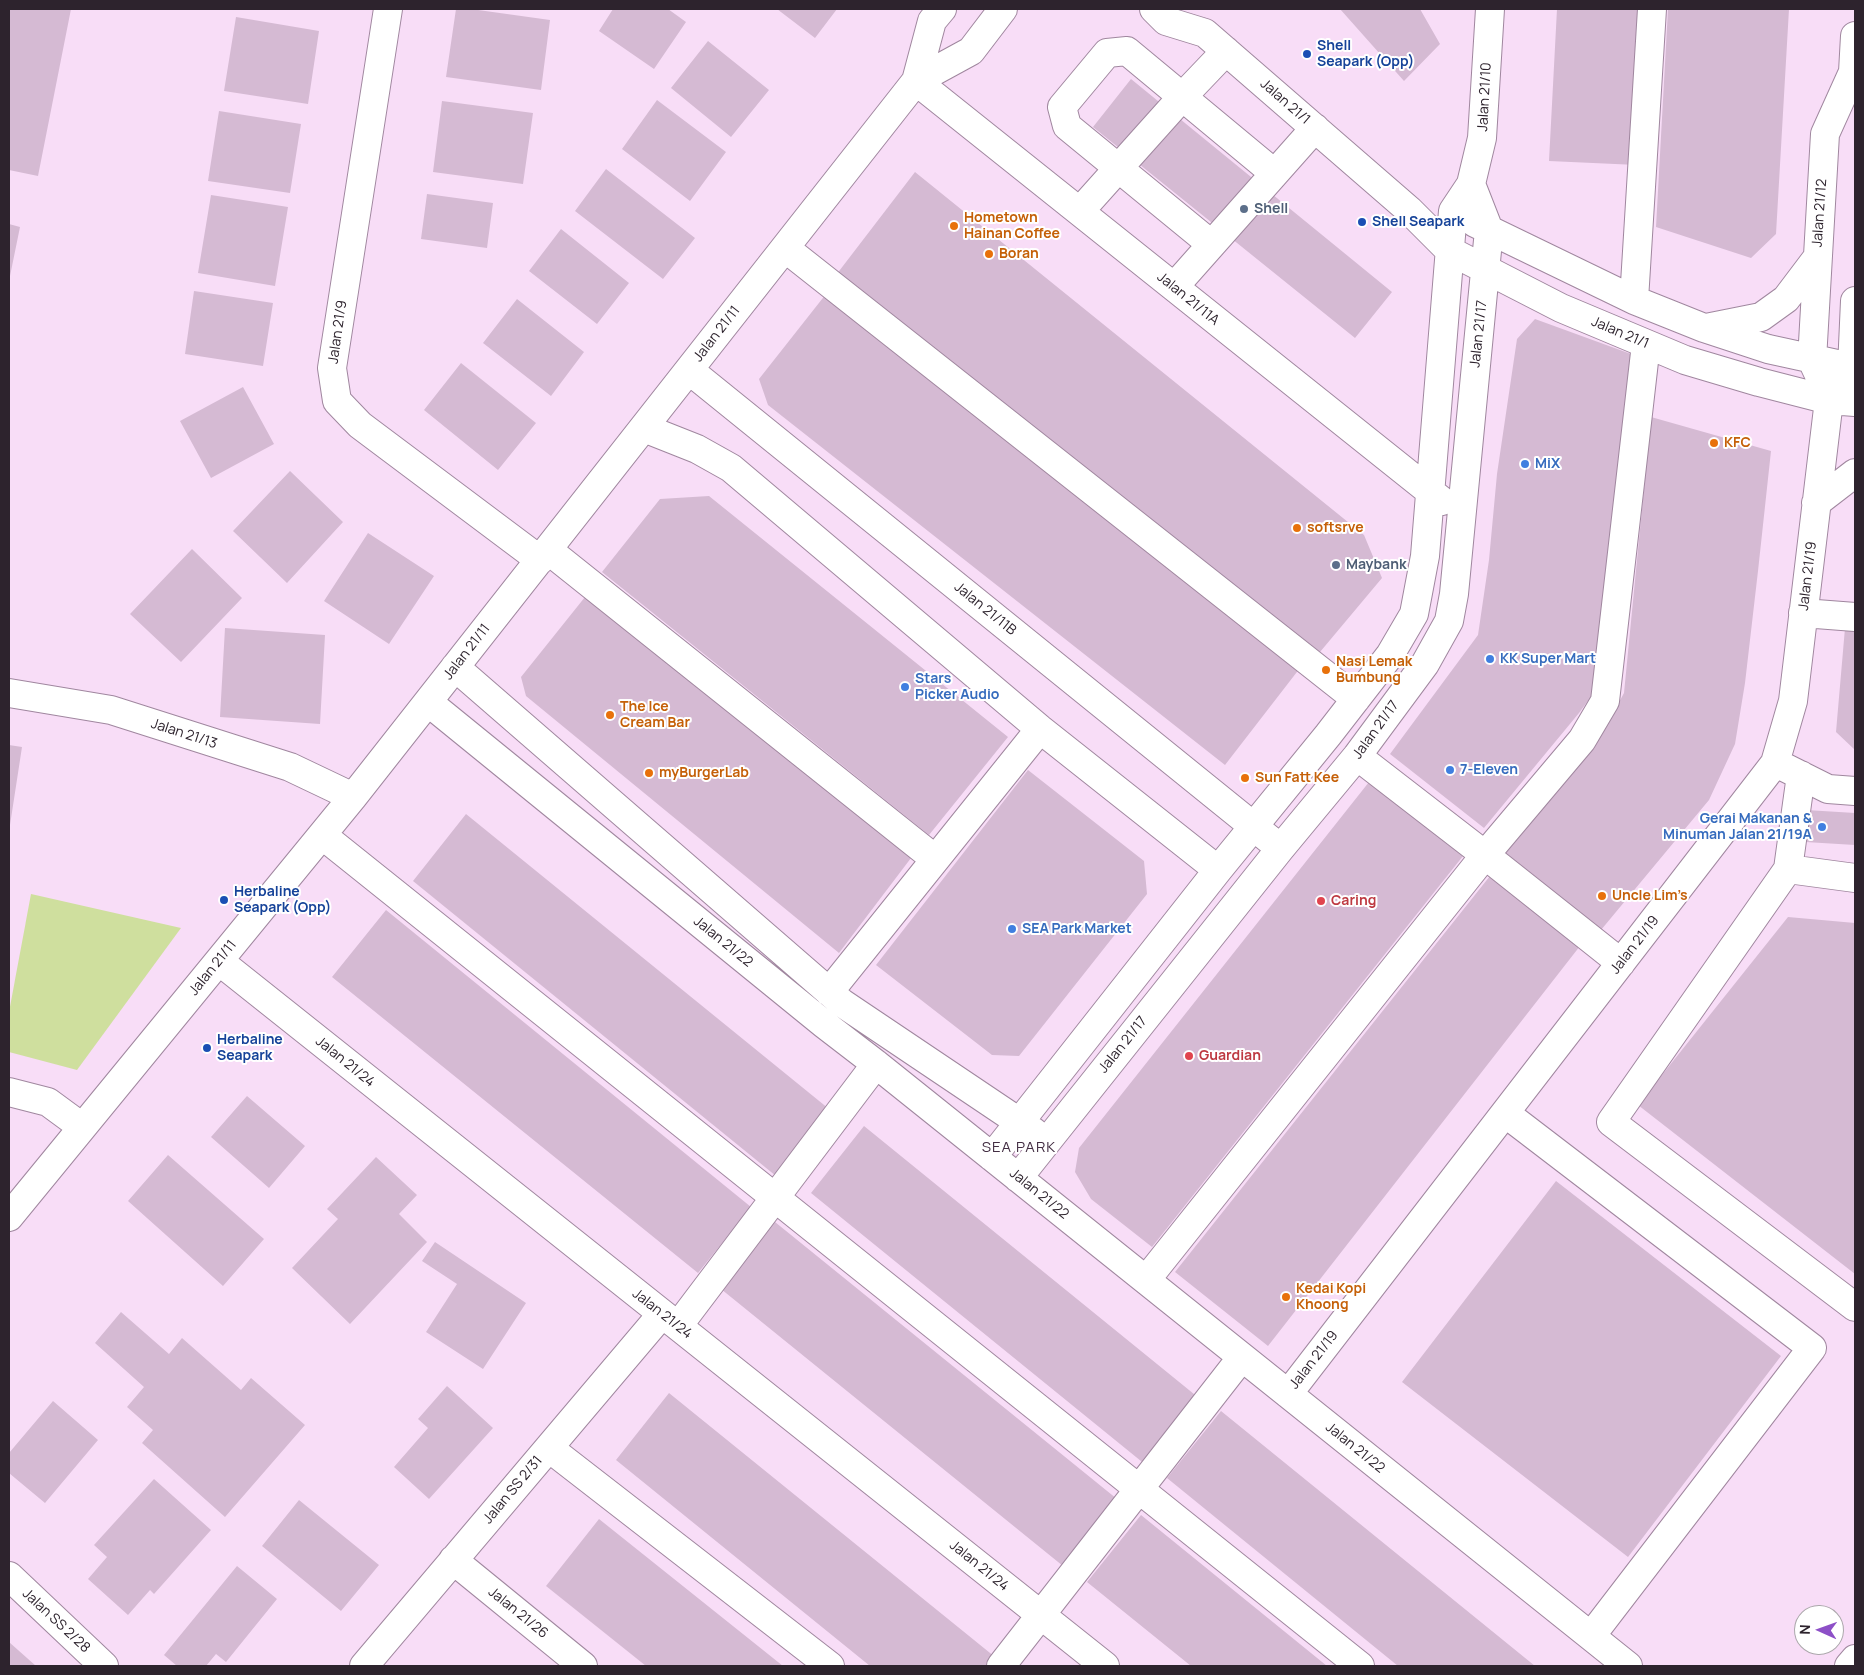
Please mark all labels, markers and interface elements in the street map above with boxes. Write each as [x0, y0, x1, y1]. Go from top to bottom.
place label: Shell Seapark (Opp) [1317, 38, 1414, 70]
marker: Shell Seapark (Opp) [1301, 48, 1313, 60]
street label: Jalan 21/10 [1475, 62, 1495, 132]
street label: Jalan 21/1 [1257, 76, 1313, 128]
street label: Jalan 21/12 [1809, 178, 1831, 248]
place label: Shell [1254, 201, 1288, 217]
marker: Shell [1238, 203, 1250, 215]
place label: Hometown Hainan Coffee [964, 210, 1060, 242]
place label: Shell Seapark [1372, 214, 1464, 230]
marker: Shell Seapark [1356, 216, 1368, 228]
marker: Hometown Hainan Coffee [948, 220, 960, 232]
place label: Boran [999, 246, 1039, 262]
marker: Boran [983, 248, 995, 260]
street label: Jalan 21/11A [1154, 269, 1222, 329]
street label: Jalan 21/9 [325, 299, 351, 365]
street label: Jalan 21/17 [1467, 299, 1491, 369]
street label: Jalan 21/11 [690, 303, 744, 365]
street label: Jalan 21/1 [1589, 313, 1651, 353]
place label: KFC [1724, 435, 1751, 451]
marker: KFC [1708, 437, 1720, 449]
place label: MiX [1535, 456, 1560, 472]
marker: MiX [1519, 458, 1531, 470]
place label: softsrve [1307, 520, 1364, 536]
marker: softsrve [1291, 522, 1303, 534]
street label: Jalan 21/19 [1795, 541, 1821, 611]
place label: Maybank [1346, 557, 1406, 573]
marker: Maybank [1330, 559, 1342, 571]
street label: Jalan 21/11B [951, 579, 1019, 639]
street label: Jalan 21/11 [440, 621, 494, 683]
place label: KK Super Mart [1500, 651, 1596, 667]
marker: KK Super Mart [1484, 653, 1496, 665]
place label: Nasi Lemak Bumbung [1336, 654, 1412, 686]
marker: Nasi Lemak Bumbung [1320, 664, 1332, 676]
place label: Stars Picker Audio [915, 671, 999, 704]
marker: Stars Picker Audio [899, 681, 911, 693]
street label: Jalan 21/17 [1349, 698, 1403, 762]
place label: The Ice Cream Bar [620, 699, 690, 732]
marker: The Ice Cream Bar [604, 709, 616, 721]
street label: Jalan 21/13 [149, 715, 219, 753]
place label: 7-Eleven [1460, 762, 1518, 778]
marker: 7-Eleven [1444, 764, 1456, 776]
place label: myBurgerLab [659, 765, 749, 781]
marker: myBurgerLab [643, 767, 655, 779]
place label: Sun Fatt Kee [1255, 770, 1339, 786]
marker: Sun Fatt Kee [1239, 772, 1251, 784]
place label: Gerai Makanan & Minuman Jalan 21/19A [1663, 811, 1812, 844]
marker: Gerai Makanan & Minuman Jalan 21/19A [1816, 821, 1828, 833]
place label: Herbaline Seapark (Opp) [234, 884, 331, 916]
place label: Uncle Lim’s [1612, 888, 1688, 904]
marker: Uncle Lim’s [1596, 890, 1608, 902]
place label: Caring [1331, 893, 1376, 909]
marker: Herbaline Seapark (Opp) [218, 894, 230, 906]
marker: Caring [1315, 895, 1327, 907]
street label: Jalan 21/19 [1607, 912, 1663, 978]
street label: Jalan 21/22 [690, 913, 756, 971]
place label: SEA Park Market [1022, 921, 1132, 937]
marker: SEA Park Market [1006, 923, 1018, 935]
street label: Jalan 21/11 [186, 937, 240, 999]
street label: Jalan 21/17 [1095, 1013, 1151, 1077]
place label: Herbaline Seapark [217, 1032, 283, 1064]
street label: Jalan 21/24 [312, 1033, 378, 1091]
marker: Herbaline Seapark [201, 1042, 213, 1054]
place label: Guardian [1199, 1048, 1261, 1064]
marker: Guardian [1183, 1050, 1195, 1062]
district label: SEA PARK [981, 1139, 1057, 1157]
street label: Jalan 21/22 [1006, 1165, 1072, 1223]
place label: Kedai Kopi Khoong [1296, 1281, 1366, 1314]
street label: Jalan 21/24 [629, 1285, 695, 1343]
marker: Kedai Kopi Khoong [1280, 1291, 1292, 1303]
street label: Jalan 21/19 [1286, 1327, 1342, 1393]
street label: Jalan 21/22 [1322, 1419, 1388, 1477]
street label: Jalan SS 2/31 [480, 1453, 546, 1527]
street label: Jalan 21/24 [946, 1537, 1012, 1595]
street label: Jalan 21/26 [485, 1584, 551, 1642]
street label: Jalan SS 2/28 [19, 1585, 93, 1657]
north arrow [1794, 1605, 1844, 1655]
text: N [1795, 1624, 1814, 1635]

